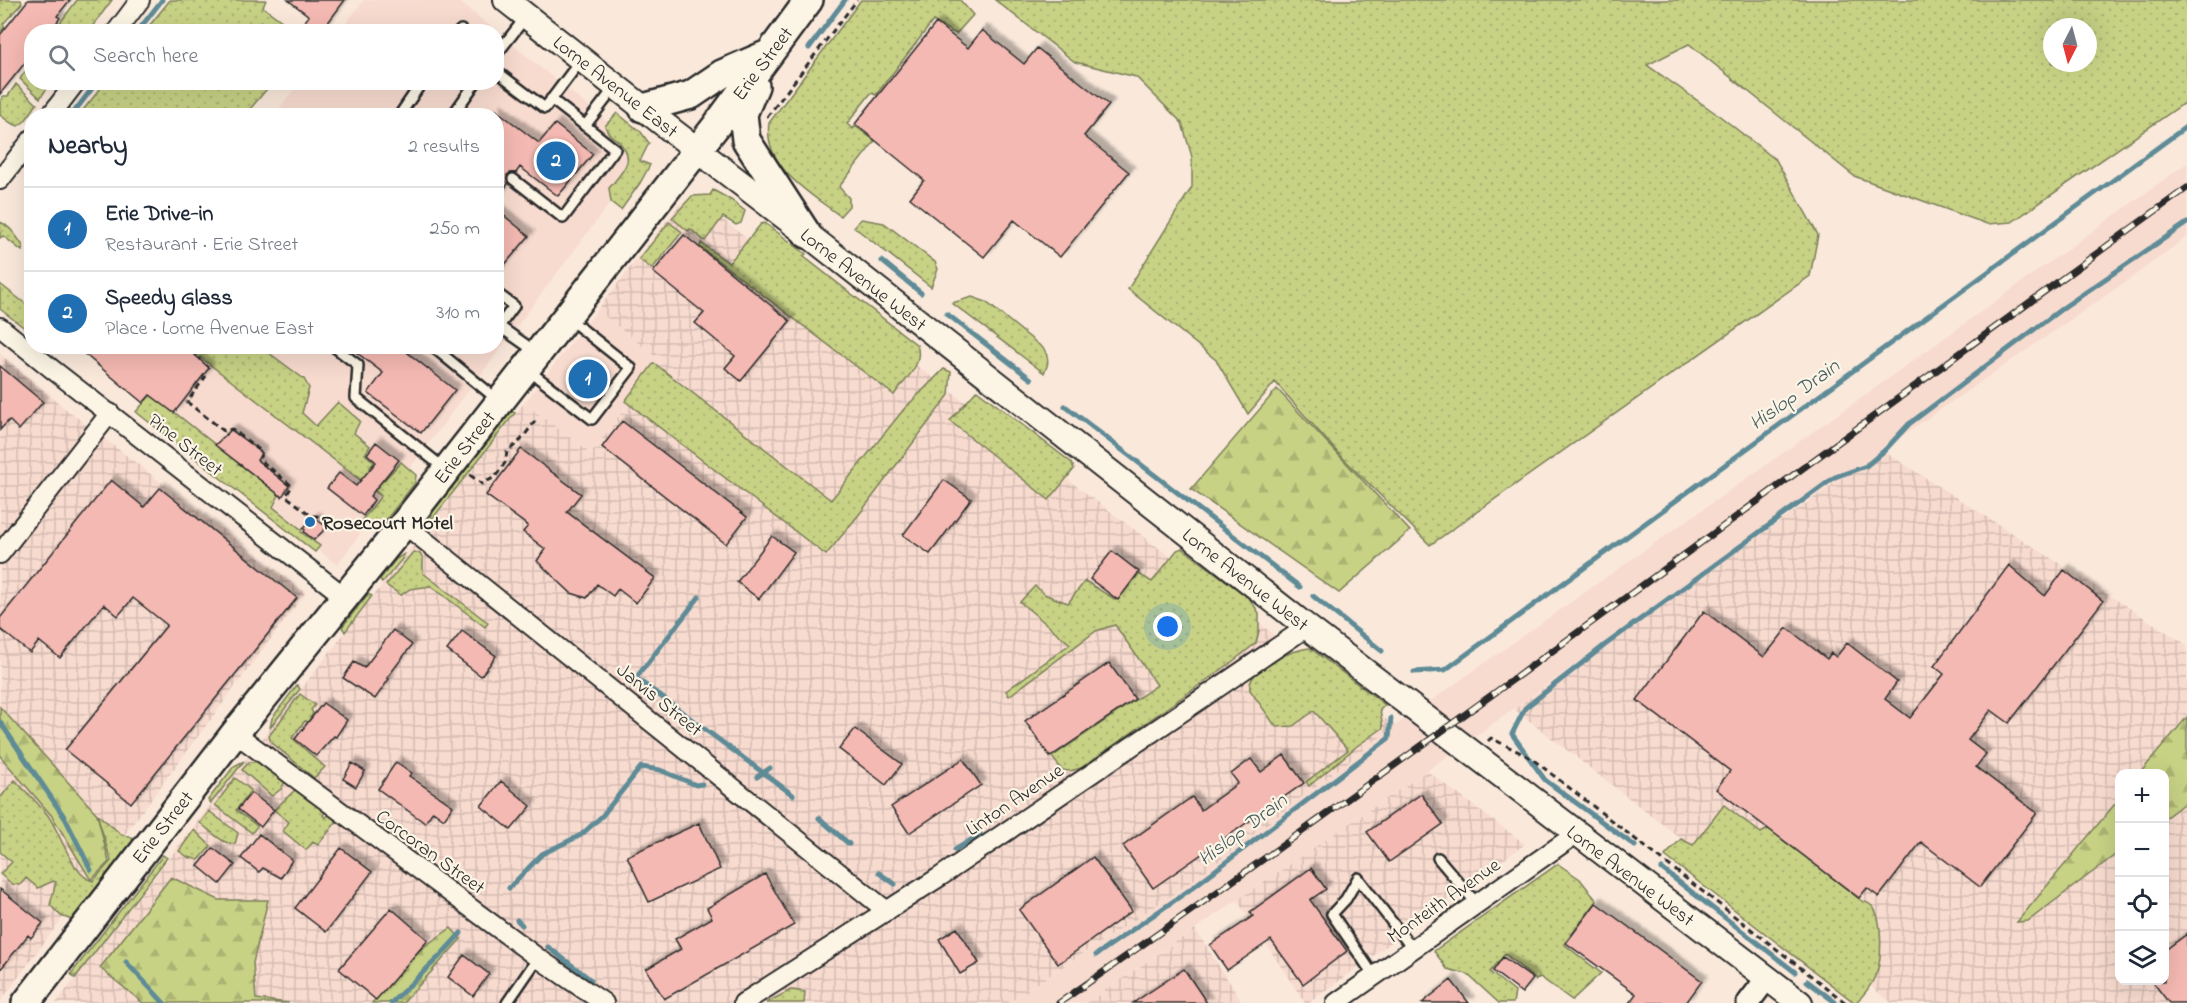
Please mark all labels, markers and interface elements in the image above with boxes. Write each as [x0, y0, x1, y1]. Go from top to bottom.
north arrow [2043, 18, 2097, 72]
street label: Erie Street [726, 21, 802, 108]
search box [24, 24, 504, 90]
street label: Lorne Avenue East [545, 30, 684, 146]
icon: search [45, 41, 78, 74]
text: Search here [93, 41, 198, 73]
text: Nearby [48, 128, 127, 166]
text: 2 results [408, 133, 480, 162]
pin: 2 [536, 138, 576, 184]
text: Erie Drive-in [105, 199, 213, 231]
text: 1 [64, 215, 71, 244]
text: 250 m [429, 215, 480, 244]
street label: Lorne Avenue West [793, 222, 932, 340]
text: Restaurant · Erie Street [105, 231, 298, 260]
text: Speedy Glass [105, 283, 233, 315]
text: 2 [63, 299, 72, 328]
text: 310 m [436, 299, 480, 328]
text: Place · Lorne Avenue East [105, 315, 314, 344]
water label: Hislop Drain [1744, 352, 1847, 439]
pin: 1 [568, 356, 608, 401]
street label: Erie Street [428, 405, 504, 491]
street label: Pine Street [141, 407, 228, 485]
place label: Rosecourt Motel [322, 510, 453, 539]
marker: Rosecourt Motel [303, 515, 317, 529]
street label: Lorne Avenue West [1175, 522, 1314, 640]
your location [1153, 612, 1182, 641]
street label: Jarvis Street [609, 657, 708, 745]
street label: Linton Avenue [961, 758, 1070, 845]
map controls [2115, 769, 2169, 985]
button: + [2115, 769, 2169, 823]
street label: Erie Street [126, 785, 202, 871]
water label: Hislop Drain [1192, 787, 1295, 874]
street label: Corcoran Street [369, 803, 491, 903]
street label: Lorne Avenue West [1559, 819, 1700, 935]
button: − [2115, 823, 2169, 877]
street label: Monteith Avenue [1382, 852, 1507, 952]
button: locate [2115, 877, 2169, 931]
button: layers [2115, 931, 2169, 985]

